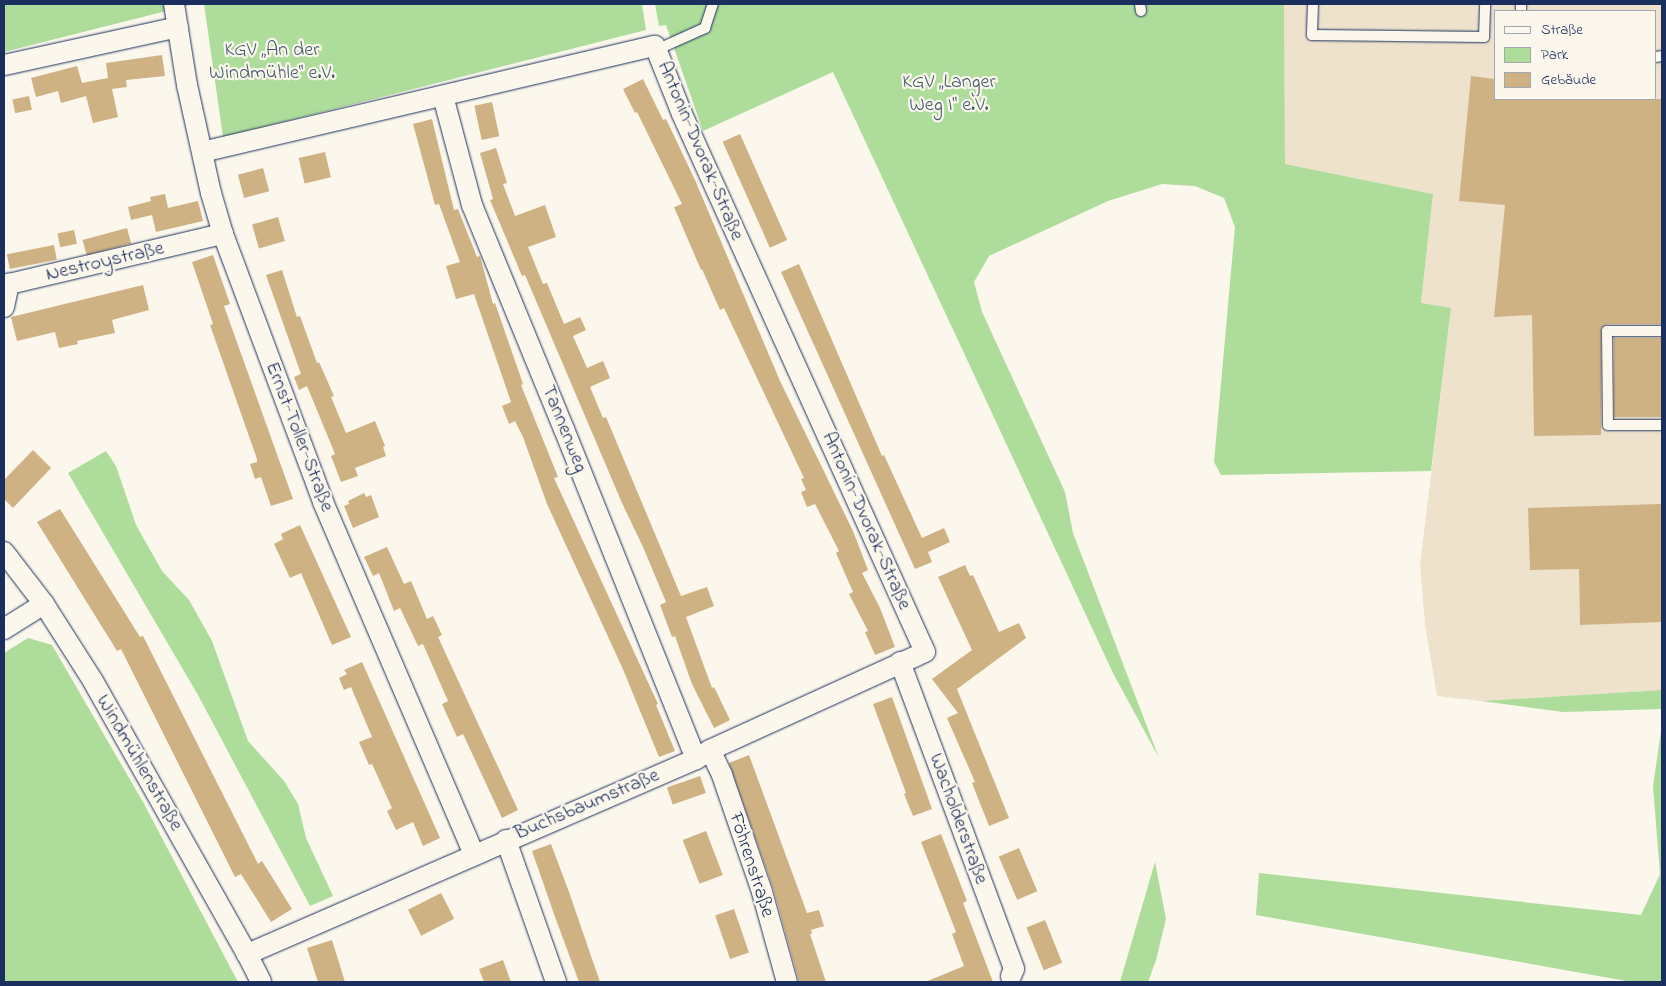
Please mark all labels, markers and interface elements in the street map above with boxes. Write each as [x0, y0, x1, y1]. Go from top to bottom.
legend [1494, 10, 1656, 100]
text: Straße [1541, 19, 1583, 41]
park label: KGV „An der Windmühle“ e.V. [209, 39, 335, 86]
text: Park [1541, 44, 1568, 66]
street label: Antonin-Dvorak-Straße [651, 58, 749, 244]
text: Gebäude [1541, 69, 1596, 91]
park label: KGV „Langer Weg I“ e.V. [902, 71, 996, 118]
street label: Nestroystraße [44, 237, 166, 287]
street label: Ernst-Toller-Straße [259, 359, 339, 515]
street label: Tannenweg [536, 382, 592, 476]
street label: Antonin-Dvorak-Straße [816, 428, 916, 614]
street label: Windmühlenstraße [90, 691, 188, 835]
street label: Wacholderstraße [923, 750, 993, 888]
street label: Buchsbaumstraße [511, 764, 663, 846]
street label: Föhrenstraße [723, 810, 779, 920]

